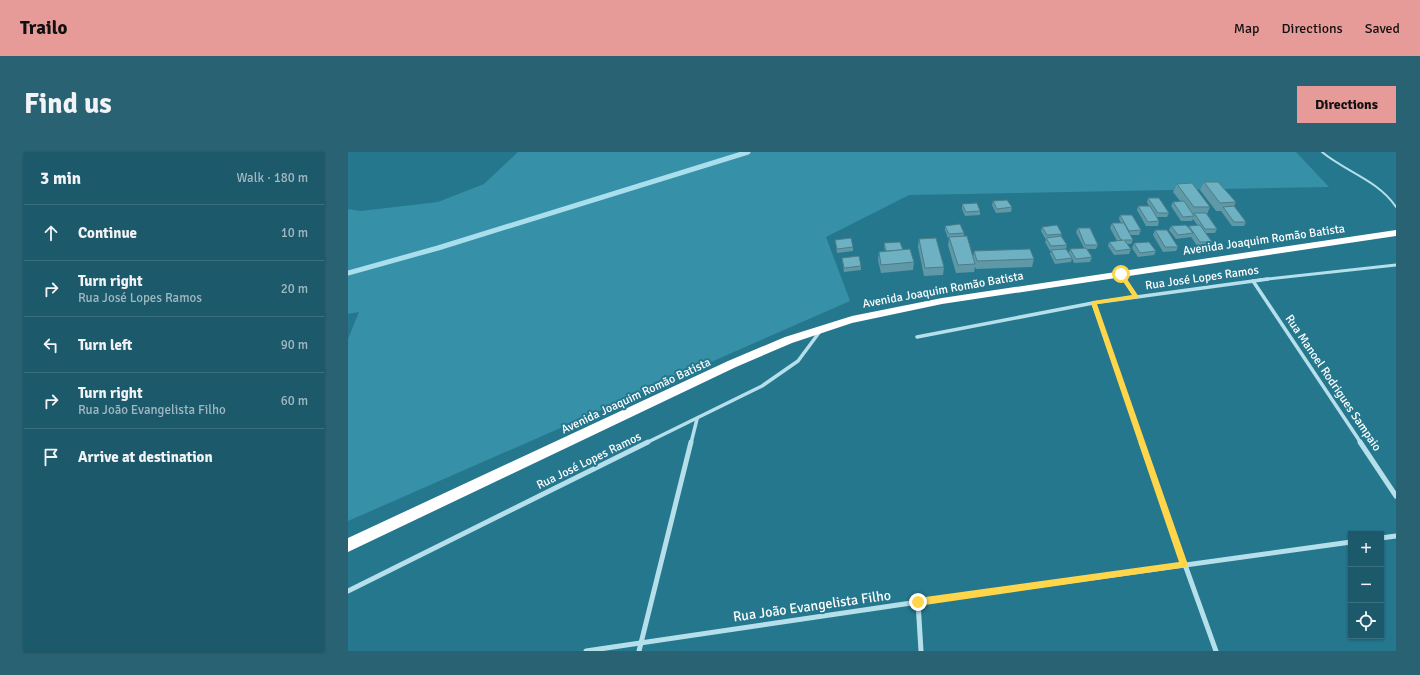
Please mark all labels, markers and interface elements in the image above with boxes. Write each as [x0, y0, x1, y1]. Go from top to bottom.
text: Trailo [20, 16, 67, 40]
text: Map [1234, 20, 1260, 37]
text: Directions [1282, 20, 1343, 37]
text: Saved [1365, 20, 1400, 37]
button: Directions [1297, 86, 1396, 123]
text: Find us [24, 87, 112, 121]
text: 3 min [40, 168, 81, 189]
text: Walk · 180 m [237, 170, 308, 186]
street label: Avenida Joaquim Romão Batista [1182, 221, 1346, 259]
icon: ahead [40, 222, 62, 244]
text: Continue [78, 224, 137, 242]
text: 10 m [281, 225, 308, 241]
street label: Rua José Lopes Ramos [1144, 263, 1260, 293]
route start [1112, 265, 1130, 283]
street label: Avenida Joaquim Romão Batista [861, 268, 1025, 312]
text: Turn right [78, 272, 143, 290]
icon: right [40, 278, 62, 300]
text: 20 m [281, 281, 308, 297]
text: Rua José Lopes Ramos [78, 290, 202, 306]
street label: Rua Manoel Rodrigues Sampaio [1282, 312, 1384, 454]
icon: left [40, 334, 62, 356]
text: Turn left [78, 336, 132, 354]
text: 90 m [281, 337, 308, 353]
street label: Avenida Joaquim Romão Batista [559, 355, 713, 437]
text: Turn right [78, 384, 143, 402]
icon: right [40, 390, 62, 412]
text: 60 m [281, 393, 308, 409]
text: Rua João Evangelista Filho [78, 402, 226, 418]
street label: Rua José Lopes Ramos [534, 429, 644, 493]
icon: arrive [40, 446, 62, 468]
text: Arrive at destination [78, 448, 213, 466]
map controls [1348, 531, 1384, 639]
button: + [1348, 531, 1384, 567]
button: − [1348, 567, 1384, 603]
street label: Rua João Evangelista Filho [732, 587, 892, 625]
route end [909, 593, 927, 611]
button: locate [1348, 603, 1384, 639]

